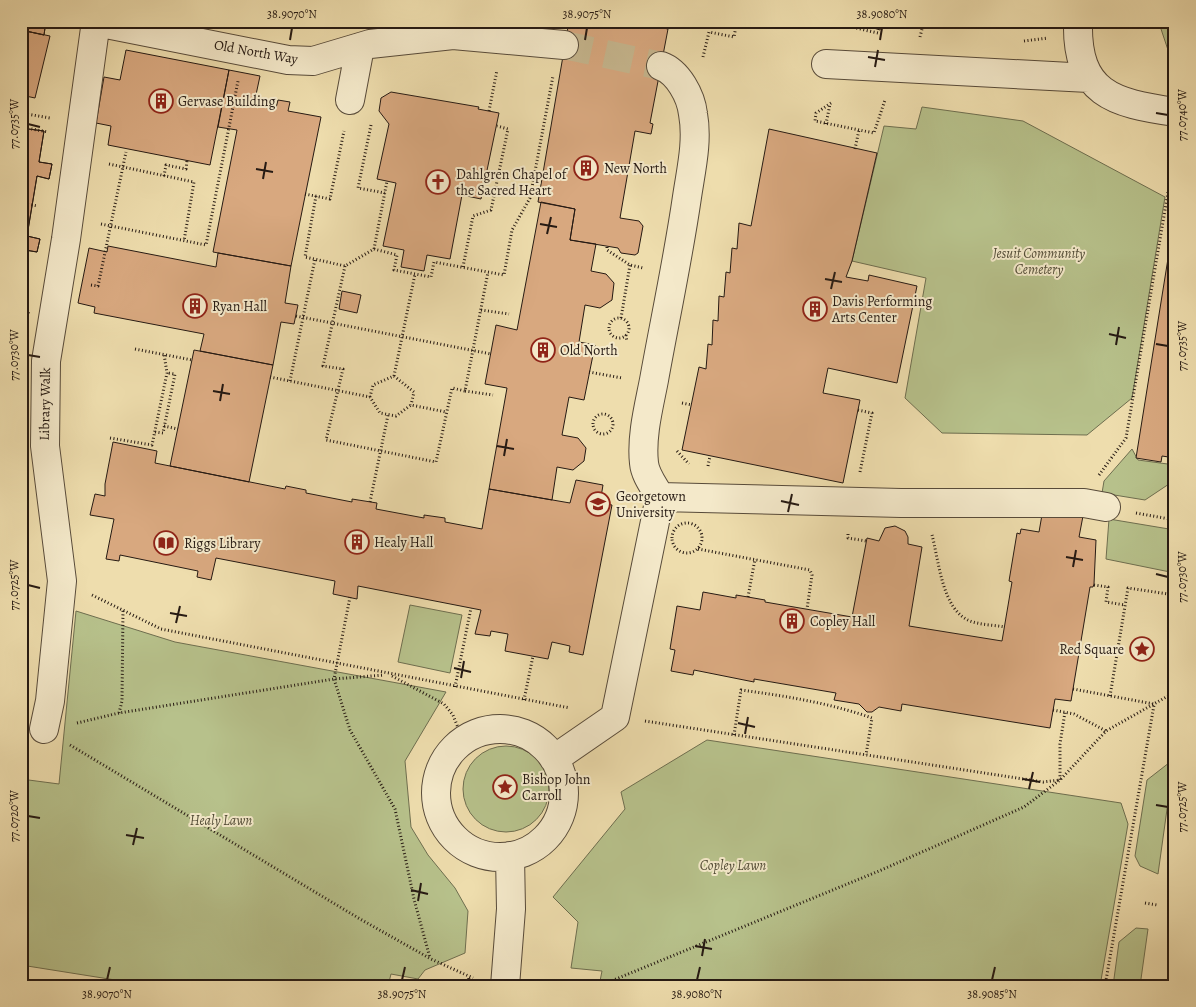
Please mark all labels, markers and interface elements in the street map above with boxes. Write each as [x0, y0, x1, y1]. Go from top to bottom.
text: 38.9070°N [267, 6, 317, 22]
text: 38.9075°N [563, 6, 612, 22]
text: 38.9080°N [857, 6, 908, 22]
street label: Old North Way [213, 35, 300, 69]
building icon: Gervase Building [148, 88, 174, 114]
text: 77.0740°W [1174, 88, 1190, 141]
place label: Gervase Building [178, 92, 276, 111]
text: 77.0735°W [6, 98, 22, 149]
building icon: New North [573, 155, 599, 181]
place label: New North [604, 159, 667, 178]
place label: Dahlgren Chapel of the Sacred Heart [456, 165, 569, 200]
church icon: Dahlgren Chapel of the Sacred Heart [425, 169, 451, 195]
park label: Jesuit Community Cemetery [992, 244, 1085, 279]
place label: Davis Performing Arts Center [831, 292, 932, 327]
building icon: Ryan Hall [182, 293, 208, 319]
building icon: Davis Performing Arts Center [802, 296, 828, 322]
place label: Ryan Hall [212, 297, 267, 316]
text: 77.0735°W [1174, 320, 1190, 371]
text: 77.0730°W [6, 328, 22, 381]
building icon: Old North [530, 337, 556, 363]
place label: Old North [560, 341, 618, 360]
street label: Library Walk [35, 367, 55, 441]
place label: Georgetown University [616, 487, 686, 522]
school or university icon: Georgetown University [585, 491, 611, 517]
building icon: Healy Hall [344, 529, 370, 555]
library icon: Riggs Library [153, 530, 179, 556]
place label: Healy Hall [374, 533, 434, 552]
place label: Riggs Library [184, 534, 261, 553]
text: 77.0730°W [1174, 550, 1190, 603]
text: 77.0725°W [6, 559, 22, 610]
building icon: Copley Hall [779, 608, 805, 634]
place label: Copley Hall [810, 612, 876, 631]
place icon: Red Square [1129, 636, 1155, 662]
place label: Red Square [1059, 640, 1124, 659]
place label: Bishop John Carroll [522, 770, 591, 805]
place icon: Bishop John Carroll [492, 774, 518, 800]
text: 77.0725°W [1174, 781, 1190, 832]
text: 77.0720°W [6, 789, 22, 842]
park label: Healy Lawn [190, 811, 252, 830]
park label: Copley Lawn [700, 856, 766, 875]
text: 38.9070°N [82, 986, 132, 1002]
text: 38.9075°N [378, 986, 427, 1002]
text: 38.9080°N [672, 986, 723, 1002]
text: 38.9085°N [967, 986, 1017, 1002]

